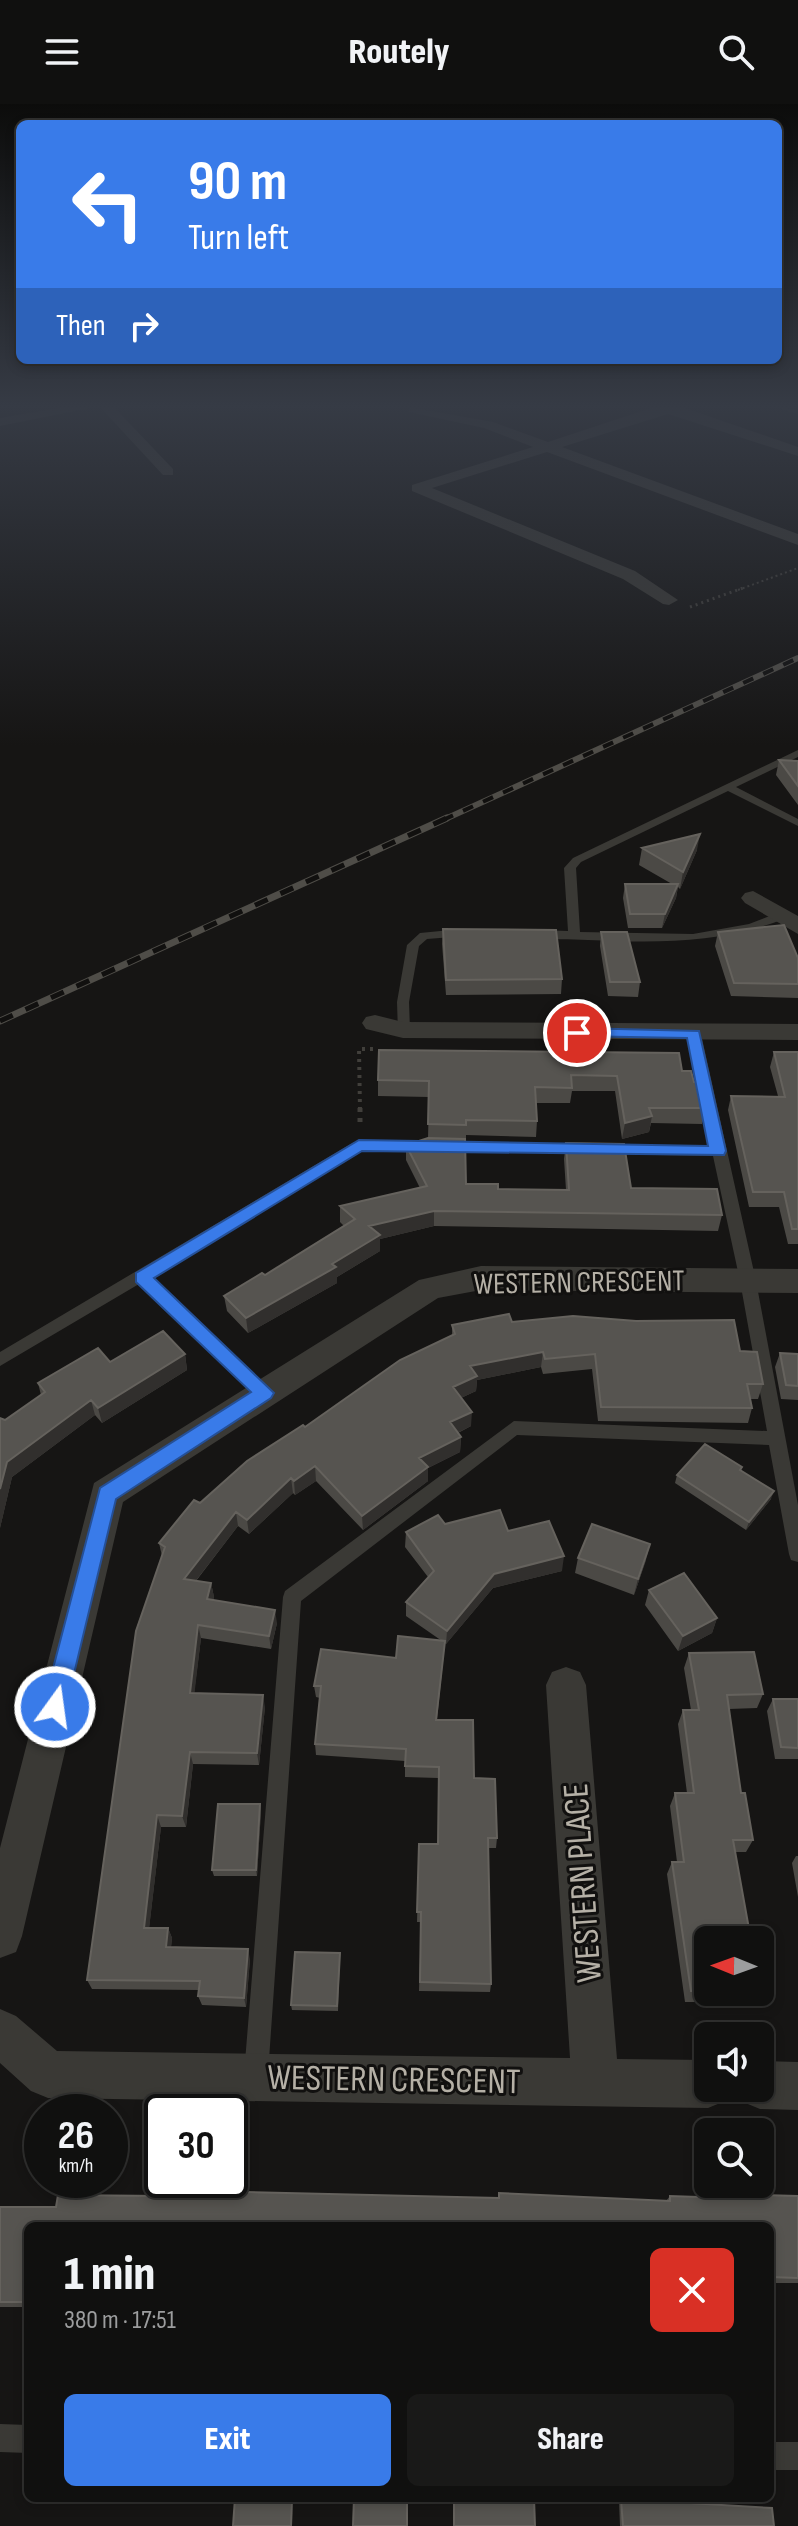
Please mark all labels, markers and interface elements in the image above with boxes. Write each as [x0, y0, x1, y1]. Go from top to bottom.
icon: menu [40, 30, 84, 74]
icon: search [714, 30, 758, 74]
text: Routely [349, 31, 449, 74]
text: 90 m [188, 149, 287, 216]
icon: left [56, 152, 160, 256]
text: Turn left [188, 217, 289, 260]
icon: right [122, 304, 166, 348]
text: Then [56, 308, 106, 344]
pin [543, 999, 611, 1067]
icon: arrive [555, 1011, 599, 1055]
street label: WESTERN CRESCENT [473, 1263, 685, 1303]
position arrow [13, 1665, 97, 1749]
street label: WESTERN PLACE [555, 1782, 612, 1984]
north arrow [694, 1926, 774, 2006]
map controls [694, 1926, 774, 2198]
button: sound [694, 2022, 774, 2102]
street label: WESTERN CRESCENT [267, 2057, 521, 2104]
speed limit sign: 30 [144, 2094, 248, 2198]
text: 26 [58, 2112, 94, 2160]
button: search [694, 2118, 774, 2198]
text: km/h [59, 2154, 93, 2178]
text: 1 min [64, 2246, 155, 2303]
button: close [650, 2248, 734, 2332]
text: 380 m · 17:51 [64, 2305, 176, 2336]
button: Exit [64, 2394, 391, 2486]
button: Share [407, 2394, 734, 2486]

